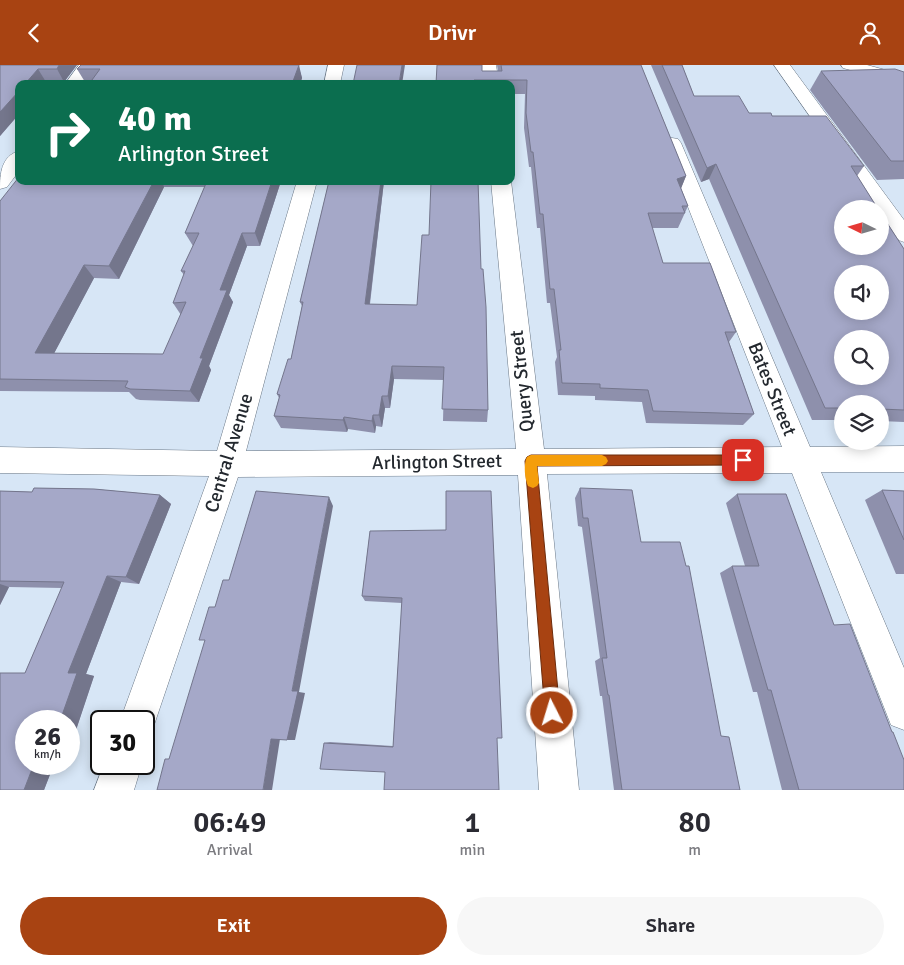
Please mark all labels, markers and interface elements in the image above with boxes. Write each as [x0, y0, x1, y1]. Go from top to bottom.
icon: back [20, 19, 48, 47]
text: Drivr [428, 19, 476, 46]
icon: person [856, 19, 884, 47]
text: 40 m [118, 97, 192, 140]
icon: right [35, 100, 100, 165]
text: Arlington Street [118, 140, 269, 167]
north arrow [834, 200, 889, 255]
map controls [834, 200, 889, 450]
button: sound [834, 265, 889, 320]
street label: Query Street [505, 329, 539, 433]
button: search [834, 330, 889, 385]
street label: Bates Street [742, 339, 802, 440]
street label: Central Avenue [199, 390, 259, 516]
button: layers [834, 395, 889, 450]
pin [722, 439, 764, 481]
icon: arrive [729, 446, 757, 474]
street label: Arlington Street [372, 449, 503, 475]
position arrow [525, 686, 577, 738]
speed limit sign: 30 [90, 710, 155, 775]
text: 26 [34, 721, 61, 752]
text: km/h [34, 747, 61, 762]
text: 06:49 [193, 804, 266, 841]
text: 1 [464, 804, 481, 841]
text: 80 [678, 804, 711, 841]
text: Arrival [207, 840, 253, 860]
text: min [460, 840, 485, 860]
text: m [688, 840, 701, 860]
button: Exit [20, 897, 447, 955]
button: Share [457, 897, 884, 955]

